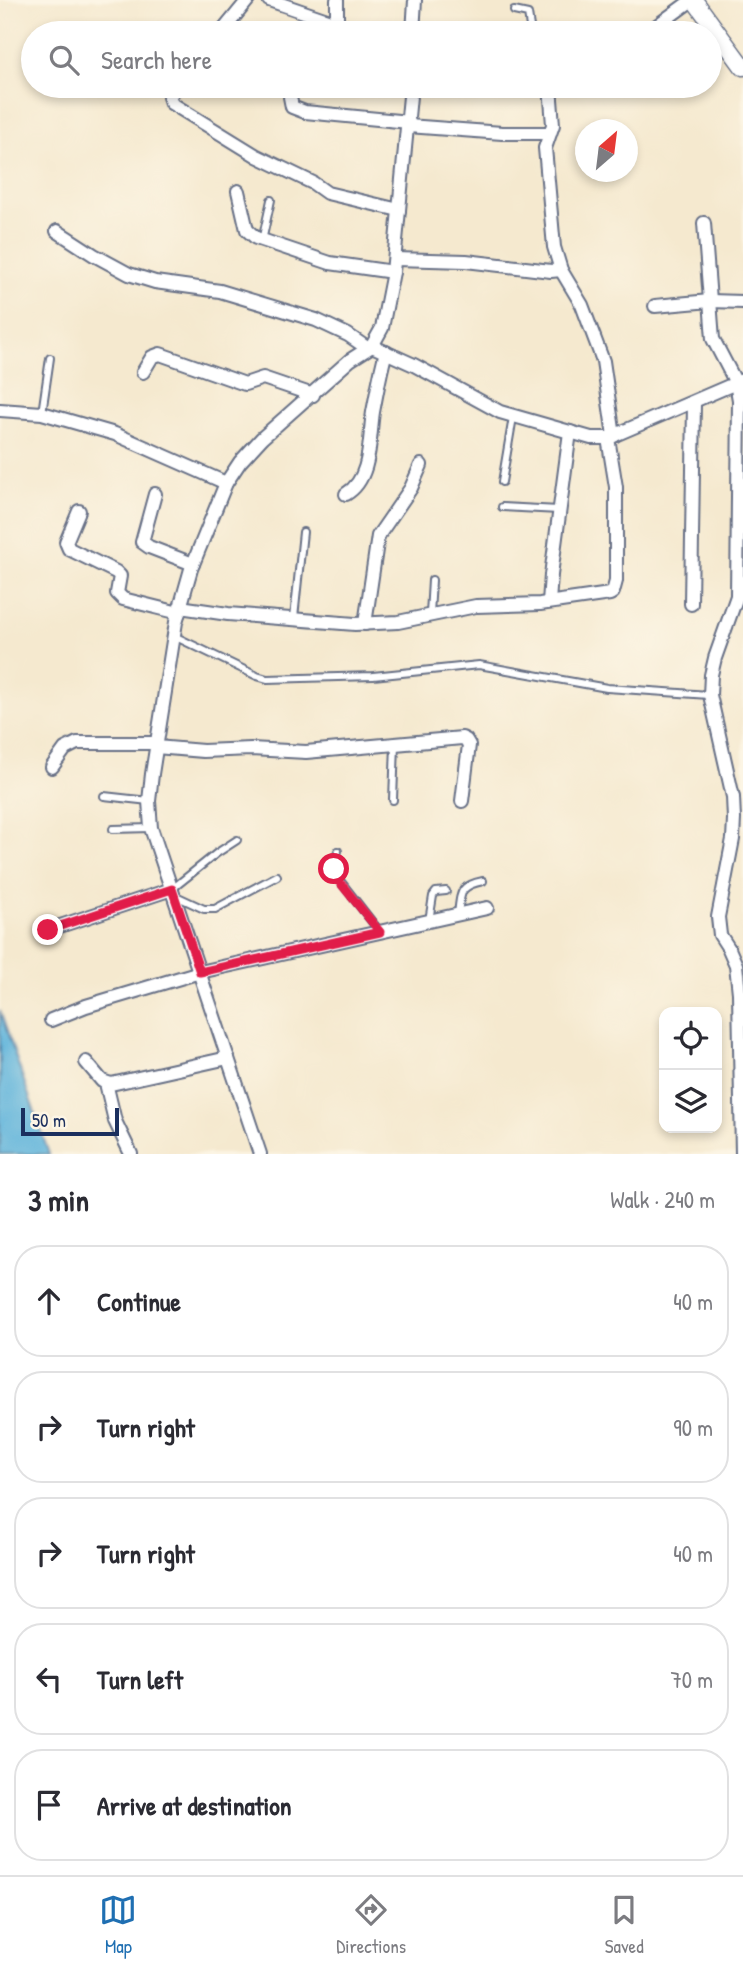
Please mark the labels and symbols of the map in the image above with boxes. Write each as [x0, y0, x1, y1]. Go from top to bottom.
north arrow [575, 119, 638, 182]
route start [318, 853, 349, 884]
route end [32, 914, 63, 945]
scale bar [21, 1105, 119, 1137]

